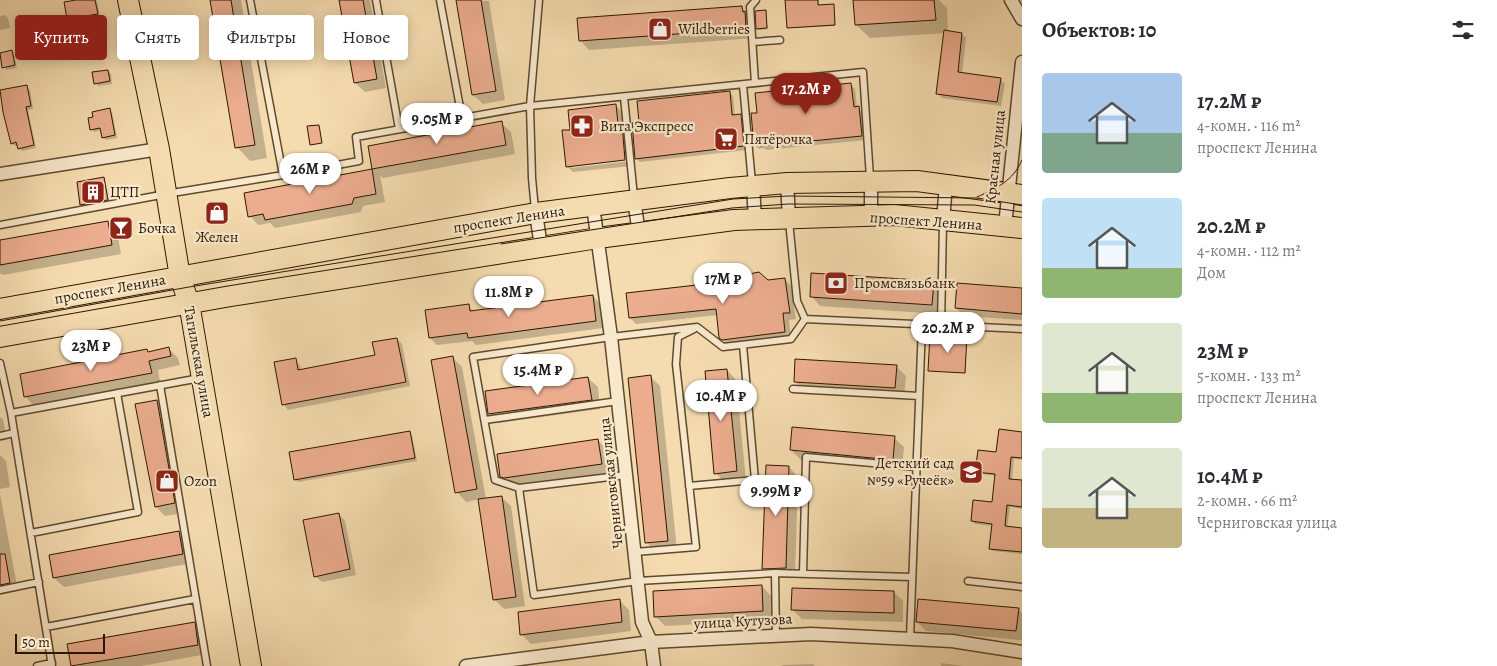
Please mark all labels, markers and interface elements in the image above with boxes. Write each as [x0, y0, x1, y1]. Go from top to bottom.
chip: Купить [15, 15, 107, 60]
chip: Снять [117, 15, 199, 60]
chip: Фильтры [209, 15, 314, 60]
chip: Новое [324, 15, 408, 60]
shop icon: Wildberries [647, 16, 673, 42]
text: Объектов: 10 [1042, 16, 1156, 44]
icon: filters [1449, 16, 1477, 44]
place label: Wildberries [677, 19, 750, 39]
pin: 17.2M ₽ [760, 72, 852, 115]
text: 17.2M ₽ [781, 78, 831, 100]
text: 17.2M ₽ [1197, 87, 1261, 115]
icon: home [1082, 93, 1142, 153]
pin: 9.05M ₽ [391, 102, 483, 145]
text: 9.05M ₽ [411, 108, 463, 130]
street label: Красная улица [980, 109, 1010, 205]
pharmacy icon: Вита Экспресс [569, 113, 595, 139]
text: 4-комн. · 116 m² [1197, 115, 1301, 137]
place label: Вита Экспресс [600, 116, 693, 136]
supermarket icon: Пятёрочка [713, 126, 739, 152]
place label: Пятёрочка [744, 129, 813, 149]
text: проспект Ленина [1197, 137, 1317, 159]
pin: 26M ₽ [275, 152, 345, 195]
text: 26M ₽ [290, 158, 330, 180]
building icon: ЦТП [80, 179, 106, 205]
place label: ЦТП [110, 182, 139, 202]
shop icon: Желен [204, 200, 230, 226]
street label: проспект Ленина [452, 200, 566, 238]
street label: проспект Ленина [869, 207, 983, 235]
text: 20.2M ₽ [1197, 212, 1266, 240]
bar icon: Бочка [108, 215, 134, 241]
place label: Бочка [138, 218, 176, 238]
icon: home [1082, 218, 1142, 278]
place label: Желен [195, 227, 239, 247]
text: 4-комн. · 112 m² [1197, 240, 1301, 262]
pin: 17M ₽ [688, 262, 758, 305]
text: Дом [1197, 262, 1226, 284]
text: 17M ₽ [705, 268, 741, 290]
street label: проспект Ленина [53, 269, 167, 309]
bank icon: Промсвязьбанк [823, 270, 849, 296]
place label: Промсвязьбанк [854, 273, 956, 293]
pin: 11.8M ₽ [463, 276, 555, 318]
text: 11.8M ₽ [485, 281, 533, 303]
street label: Тагильская улица [179, 305, 219, 419]
pin: 20.2M ₽ [902, 312, 994, 354]
text: 20.2M ₽ [922, 317, 974, 339]
pin: 23M ₽ [56, 330, 126, 372]
text: 23M ₽ [72, 335, 110, 357]
text: 23M ₽ [1197, 337, 1248, 365]
icon: home [1082, 343, 1142, 403]
pin: 15.4M ₽ [492, 354, 584, 396]
text: 15.4M ₽ [514, 359, 562, 381]
text: 5-комн. · 133 m² [1197, 365, 1301, 387]
pin: 10.4M ₽ [675, 380, 767, 422]
text: 10.4M ₽ [696, 385, 746, 407]
text: проспект Ленина [1197, 387, 1317, 409]
street label: Черниговская улица [594, 417, 628, 549]
place label: Детский сад №59 «Ручеёк» [867, 453, 955, 490]
school or university icon: Детский сад №59 «Ручеёк» [958, 459, 984, 485]
text: 10.4M ₽ [1197, 462, 1263, 490]
shop icon: Ozon [154, 468, 180, 494]
icon: home [1082, 468, 1142, 528]
place label: Ozon [184, 471, 217, 491]
pin: 9.99M ₽ [730, 474, 822, 517]
text: 9.99M ₽ [751, 480, 802, 502]
text: 2-комн. · 66 m² [1197, 490, 1297, 512]
text: Черниговская улица [1197, 512, 1337, 534]
street label: улица Кутузова [692, 608, 793, 634]
scale bar [15, 631, 105, 654]
text: 50 m [22, 633, 50, 652]

